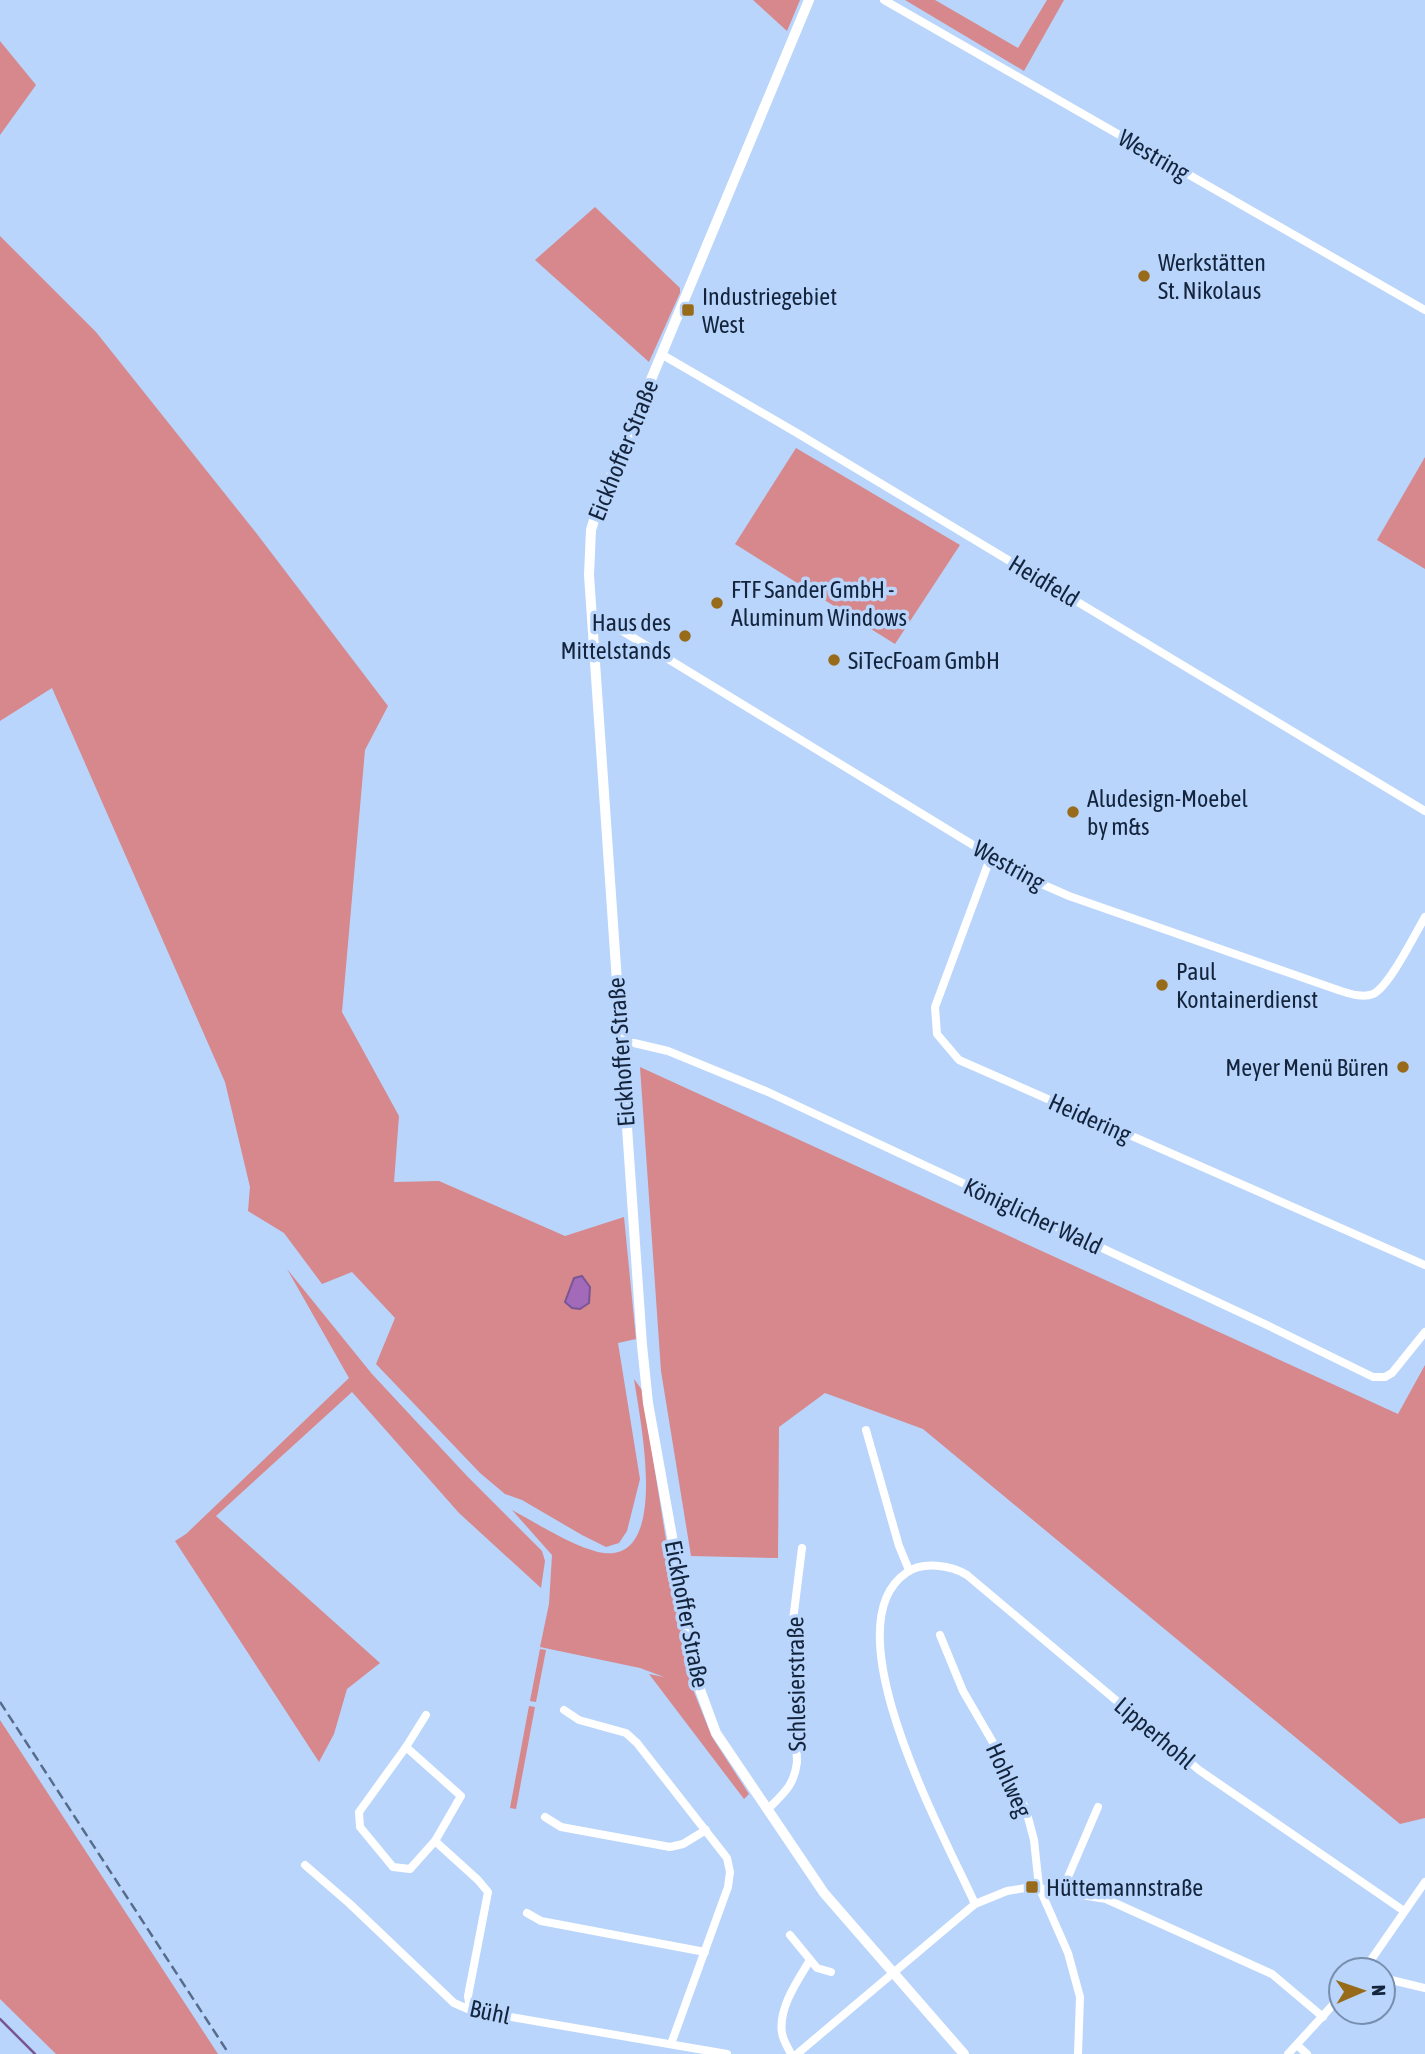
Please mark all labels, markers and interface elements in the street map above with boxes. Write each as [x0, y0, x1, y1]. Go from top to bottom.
street label: Westring [1114, 124, 1195, 186]
place label: Werkstätten St. Nikolaus [1158, 249, 1266, 304]
marker: Werkstätten St. Nikolaus [1136, 268, 1152, 284]
place label: Industriegebiet West [702, 283, 837, 338]
marker: Industriegebiet West [680, 302, 696, 318]
street label: Eickhoffer Straße [583, 376, 663, 524]
street label: Heidfeld [1004, 550, 1084, 612]
place label: FTF Sander GmbH - Aluminum Windows [731, 576, 907, 631]
marker: FTF Sander GmbH - Aluminum Windows [709, 595, 725, 611]
place label: Haus des Mittelstands [561, 609, 671, 664]
marker: Haus des Mittelstands [677, 628, 693, 644]
place label: SiTecFoam GmbH [848, 647, 1000, 674]
marker: SiTecFoam GmbH [826, 652, 842, 668]
place label: Aludesign-Moebel by m&s [1087, 785, 1248, 840]
marker: Aludesign-Moebel by m&s [1065, 804, 1081, 820]
street label: Westring [969, 834, 1050, 896]
place label: Paul Kontainerdienst [1176, 958, 1318, 1013]
street label: Eickhoffer Straße [602, 977, 640, 1127]
marker: Paul Kontainerdienst [1154, 977, 1170, 993]
place label: Meyer Menü Büren [1225, 1054, 1389, 1081]
marker: Meyer Menü Büren [1395, 1059, 1411, 1075]
street label: Heidering [1045, 1088, 1136, 1148]
street label: Königlicher Wald [960, 1172, 1106, 1260]
street label: Eickhoffer Straße [660, 1538, 714, 1690]
street label: Schlesierstraße [781, 1616, 811, 1752]
street label: Lipperhohl [1109, 1692, 1201, 1775]
street label: Hohlweg [981, 1739, 1038, 1822]
place label: Hüttemannstraße [1046, 1874, 1203, 1901]
marker: Hüttemannstraße [1024, 1879, 1040, 1895]
north arrow [1327, 1956, 1397, 2026]
text: N [1368, 1984, 1390, 1996]
street label: Bühl [467, 1995, 513, 2030]

